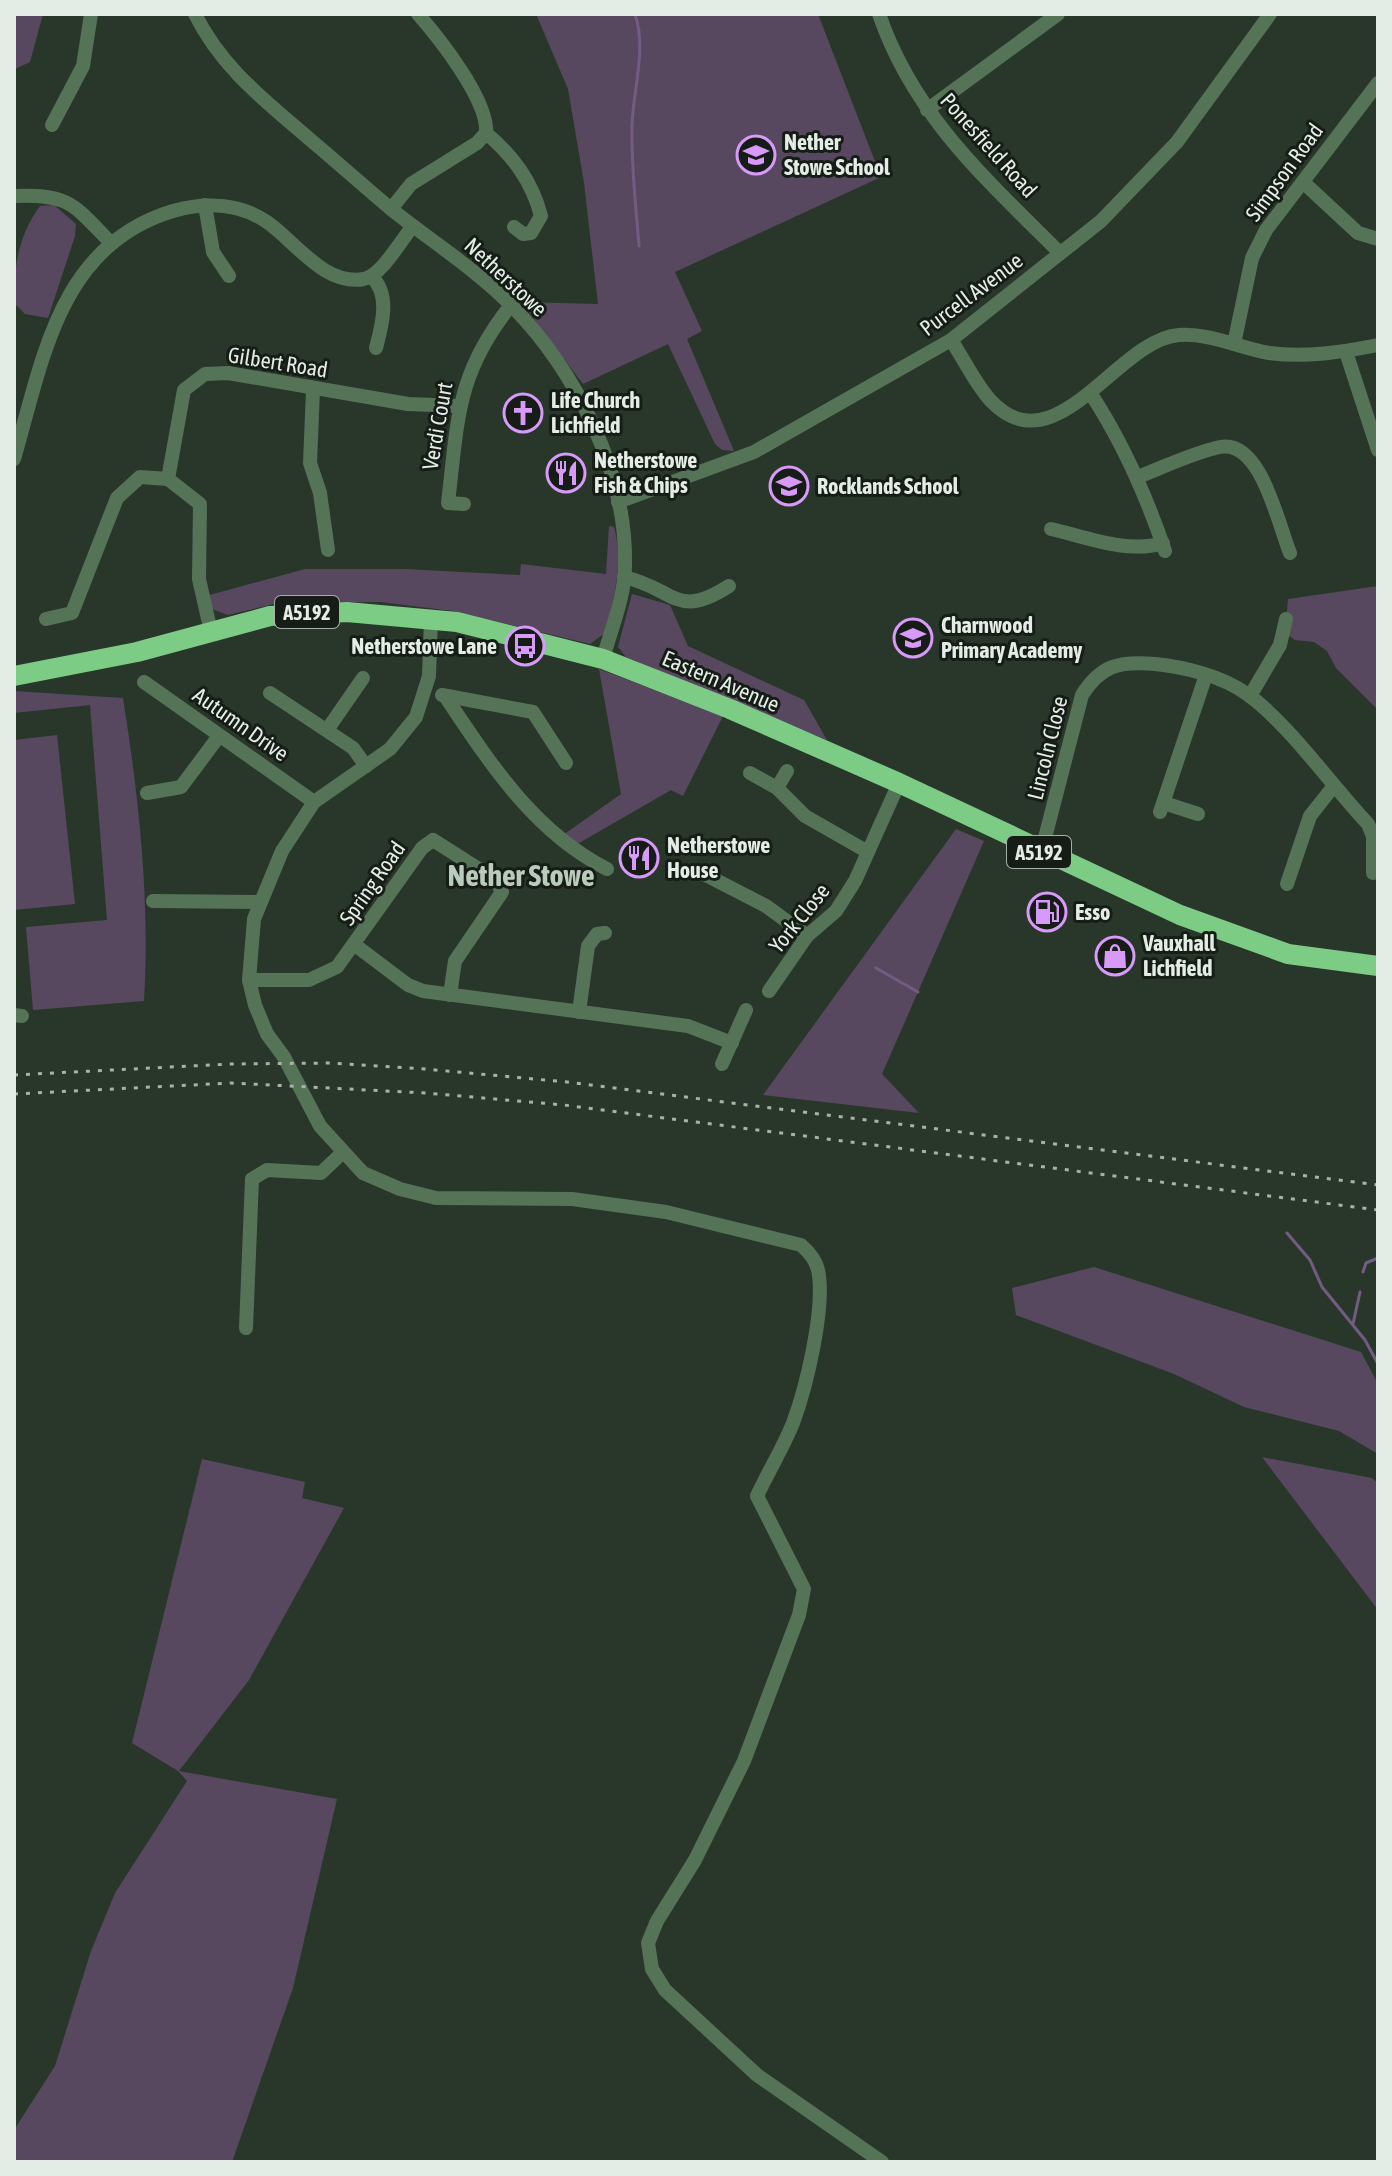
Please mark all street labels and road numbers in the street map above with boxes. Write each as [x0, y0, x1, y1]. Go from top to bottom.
street label: Ponesfield Road [935, 87, 1043, 203]
street label: Simpson Road [1240, 118, 1328, 226]
street label: Netherstowe [459, 232, 553, 322]
street label: Purcell Avenue [915, 247, 1027, 341]
street label: Gilbert Road [226, 341, 330, 383]
street label: Verdi Court [417, 380, 457, 472]
road number: A5192 [275, 596, 339, 628]
street label: Eastern Avenue [659, 645, 783, 717]
street label: Autumn Drive [188, 682, 294, 766]
street label: Lincoln Close [1022, 693, 1072, 802]
street label: Spring Road [334, 836, 410, 930]
road number: A5192 [1007, 836, 1071, 868]
street label: York Close [763, 878, 835, 958]

